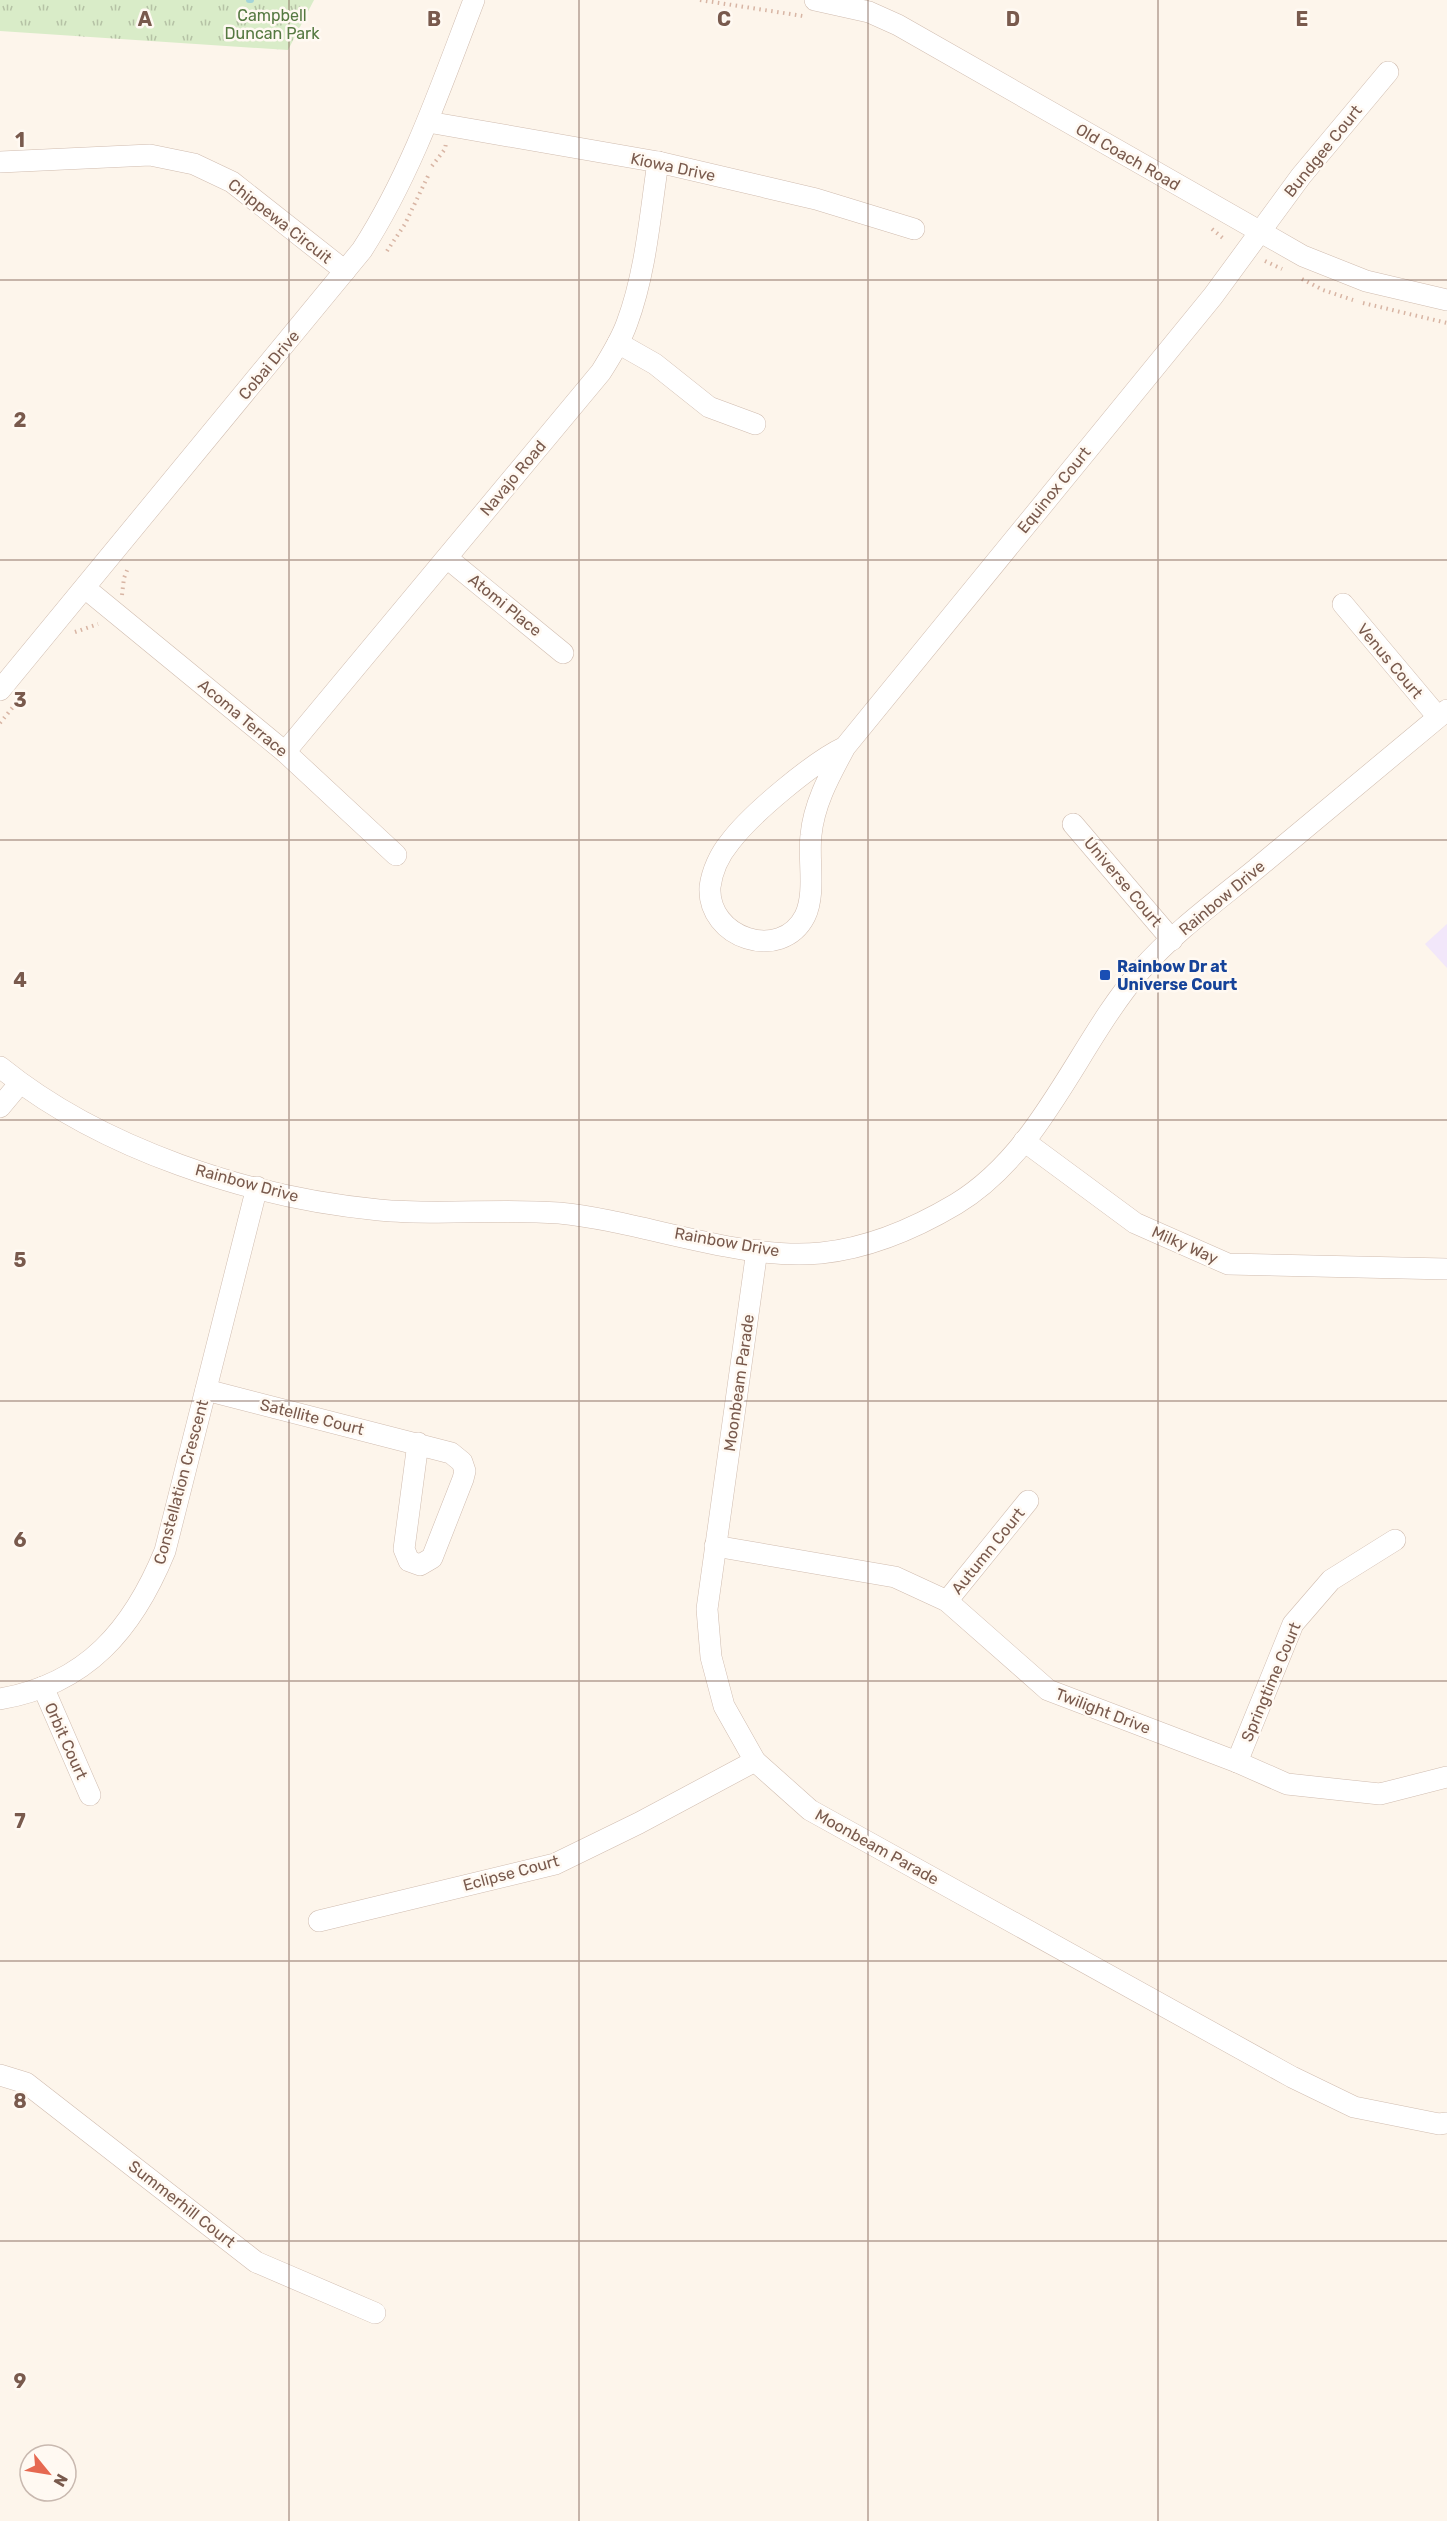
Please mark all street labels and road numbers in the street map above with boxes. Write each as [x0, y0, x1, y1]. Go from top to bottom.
street label: Bundgee Court [1280, 101, 1366, 201]
street label: Old Coach Road [1072, 119, 1184, 195]
street label: Kiowa Drive [629, 149, 717, 185]
street label: Chippewa Circuit [224, 175, 336, 267]
street label: Cobai Drive [235, 327, 303, 403]
street label: Navajo Road [476, 436, 550, 520]
street label: Equinox Court [1013, 443, 1095, 537]
street label: Atomi Place [465, 570, 545, 640]
street label: Venus Court [1353, 620, 1427, 702]
street label: Acoma Terrace [195, 675, 291, 761]
street label: Universe Court [1080, 833, 1166, 931]
street label: Rainbow Drive [1175, 857, 1269, 939]
street label: Rainbow Drive [193, 1160, 301, 1206]
street label: Milky Way [1149, 1222, 1221, 1268]
street label: Rainbow Drive [673, 1223, 781, 1261]
street label: Moonbeam Parade [720, 1313, 758, 1453]
street label: Satellite Court [258, 1395, 366, 1439]
street label: Constellation Crescent [150, 1398, 212, 1566]
street label: Autumn Court [947, 1504, 1029, 1598]
street label: Springtime Court [1237, 1619, 1305, 1745]
street label: Twilight Drive [1053, 1684, 1153, 1738]
street label: Orbit Court [41, 1700, 91, 1782]
street label: Moonbeam Parade [812, 1805, 942, 1889]
street label: Eclipse Court [461, 1851, 561, 1895]
street label: Summerhill Court [125, 2156, 239, 2252]

